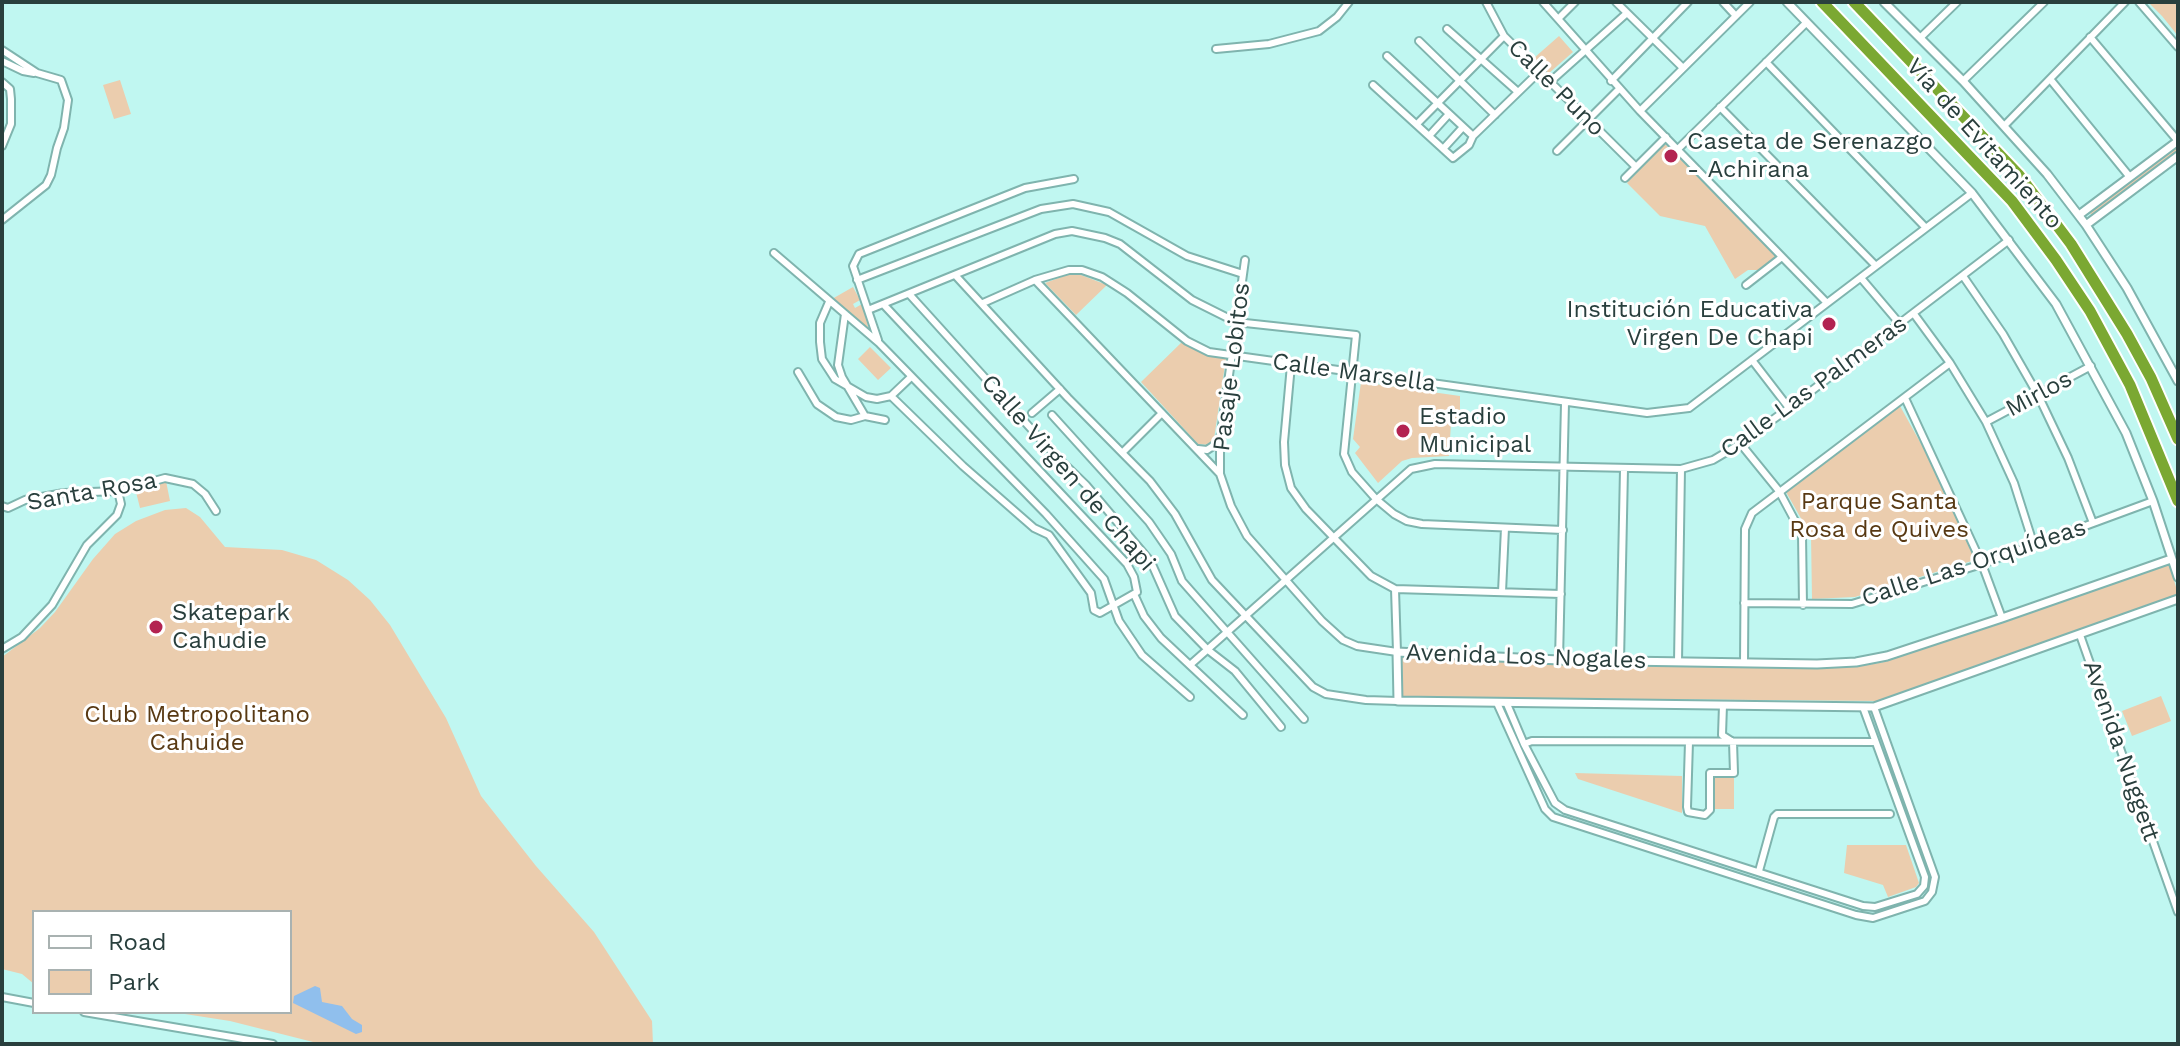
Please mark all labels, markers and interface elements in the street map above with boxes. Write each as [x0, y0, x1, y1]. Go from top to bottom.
street label: Calle Puno [1501, 33, 1611, 143]
street label: Vía de Evitamiento [1900, 53, 2068, 235]
place label: Caseta de Serenazgo - Achirana [1687, 128, 1933, 184]
marker: Caseta de Serenazgo - Achirana [1662, 147, 1680, 165]
street label: Pasaje Lobitos [1207, 281, 1257, 453]
place label: Institución Educativa Virgen De Chapi [1566, 296, 1813, 352]
street label: Calle Las Palmeras [1715, 310, 1913, 464]
marker: Institución Educativa Virgen De Chapi [1820, 315, 1838, 333]
street label: Calle Marsella [1270, 347, 1438, 399]
street label: Mirlos [2001, 365, 2077, 423]
street label: Calle Virgen de Chapi [975, 369, 1161, 577]
place label: Estadio Municipal [1419, 403, 1531, 459]
marker: Estadio Municipal [1394, 422, 1412, 440]
street label: Santa Rosa [25, 466, 159, 518]
park label: Parque Santa Rosa de Quives [1789, 488, 1969, 544]
street label: Calle Las Orquídeas [1858, 513, 2090, 613]
place label: Skatepark Cahudie [172, 599, 290, 655]
marker: Skatepark Cahudie [147, 618, 165, 636]
street label: Avenida Los Nogales [1405, 638, 1647, 676]
street label: Avenida Nuggett [2077, 657, 2165, 845]
park label: Club Metropolitano Cahuide [84, 701, 310, 757]
legend [32, 910, 292, 1014]
text: Road [108, 928, 167, 956]
text: Park [108, 968, 160, 996]

